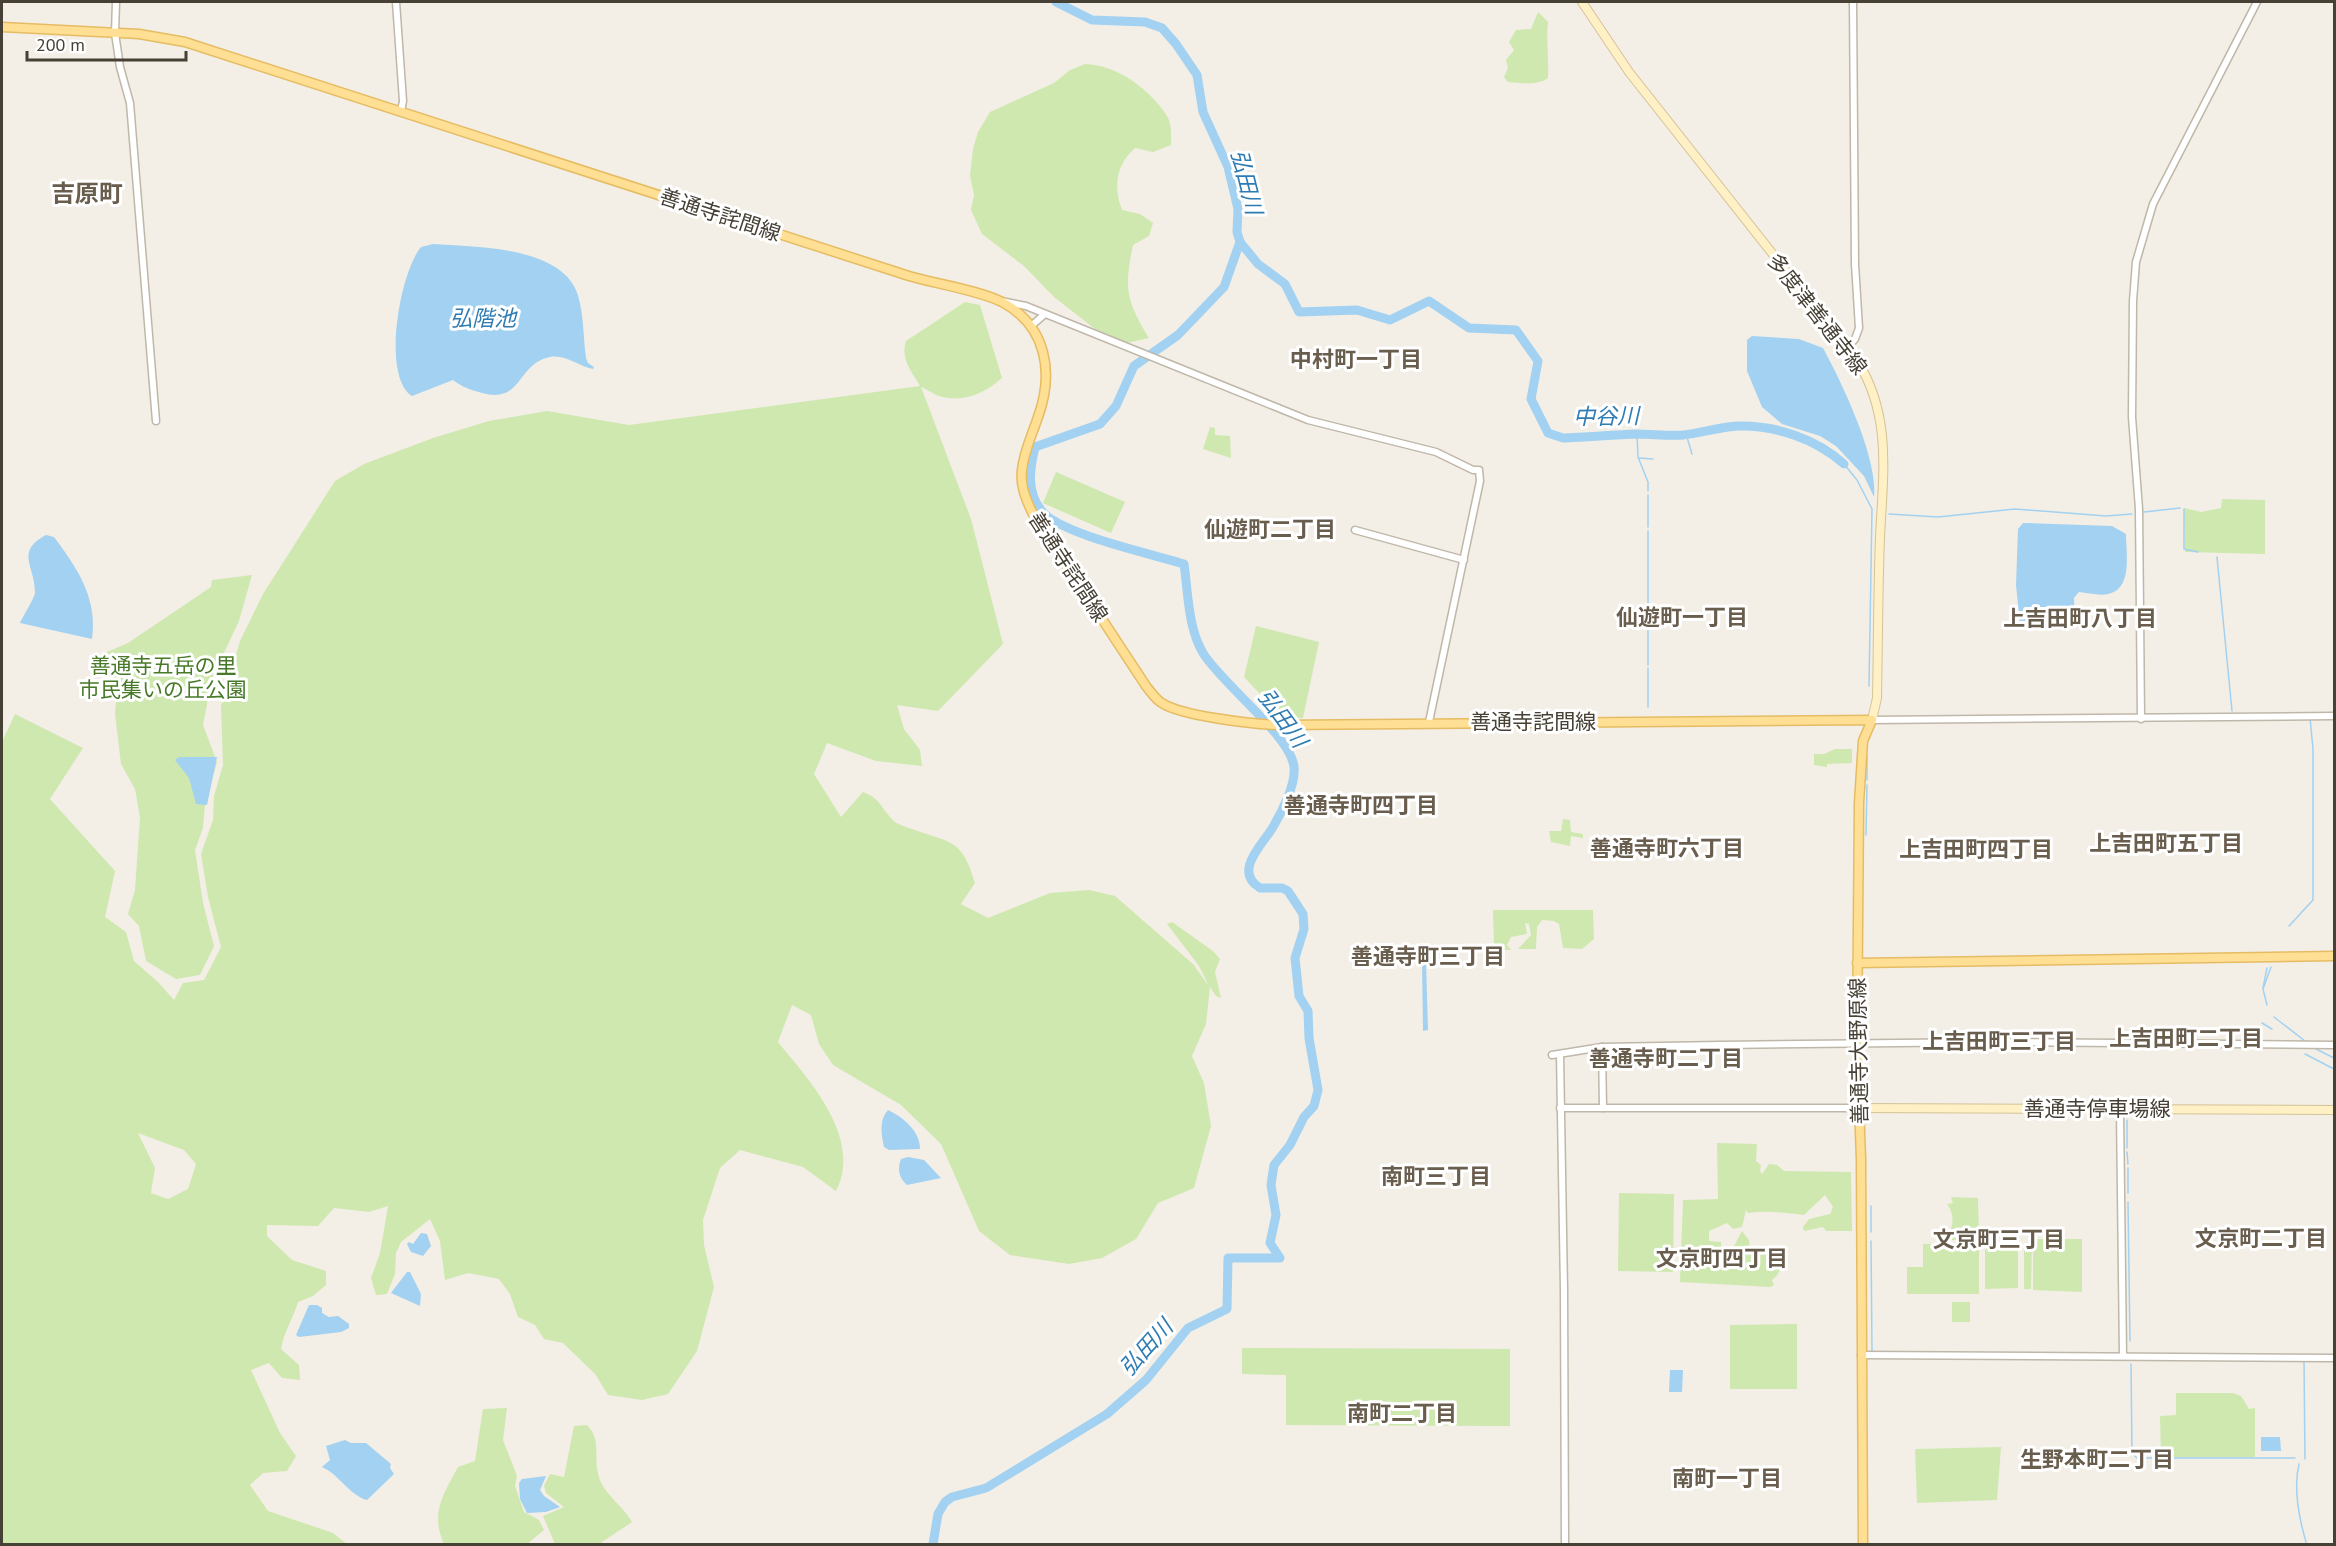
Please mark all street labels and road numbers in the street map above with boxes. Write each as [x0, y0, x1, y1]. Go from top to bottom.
street label: 善通寺詫間線 [656, 182, 784, 247]
street label: 多度津善通寺線 [1762, 247, 1873, 380]
street label: 善通寺詫間線 [1023, 507, 1114, 627]
street label: 善通寺詫間線 [1470, 708, 1596, 735]
street label: 善通寺大野原線 [1844, 977, 1873, 1125]
street label: 善通寺停車場線 [2024, 1095, 2171, 1122]

